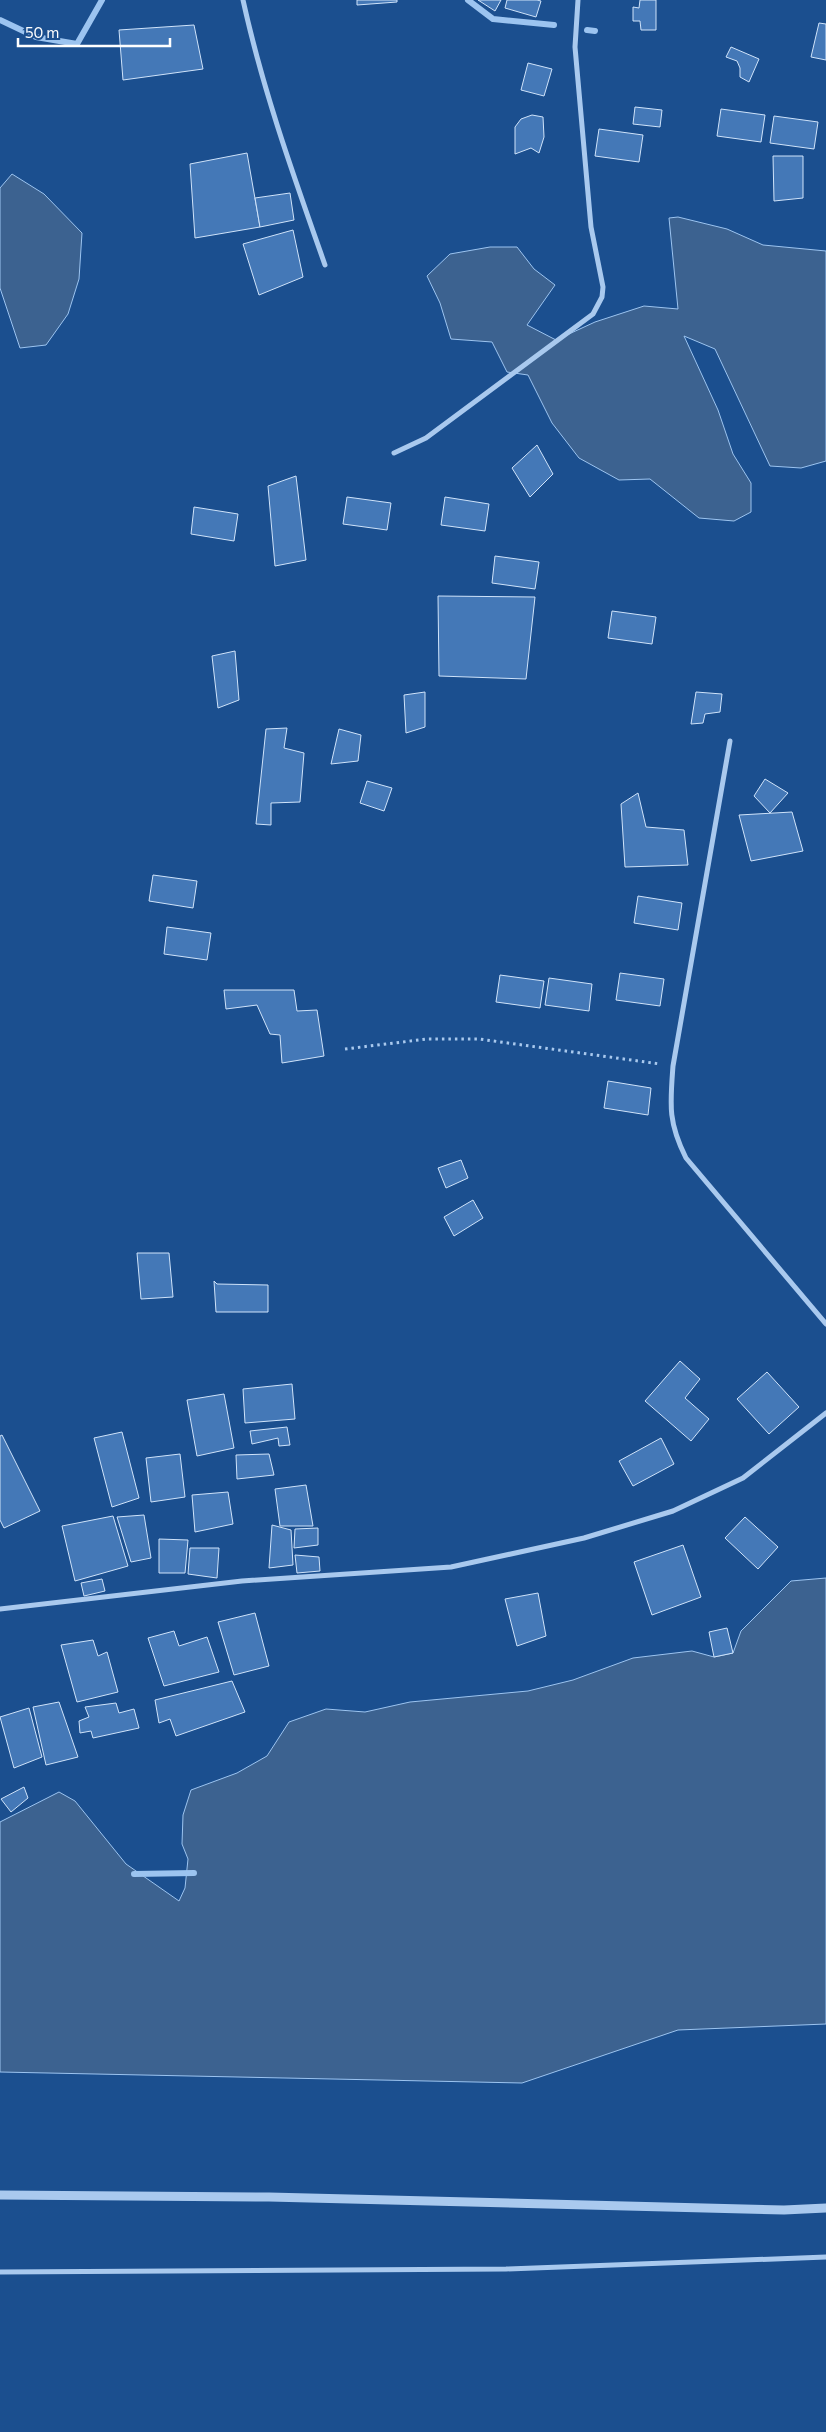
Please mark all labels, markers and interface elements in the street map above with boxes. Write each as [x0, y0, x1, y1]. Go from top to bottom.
scale bar [18, 15, 170, 47]
text: 50 m [25, 23, 59, 41]

